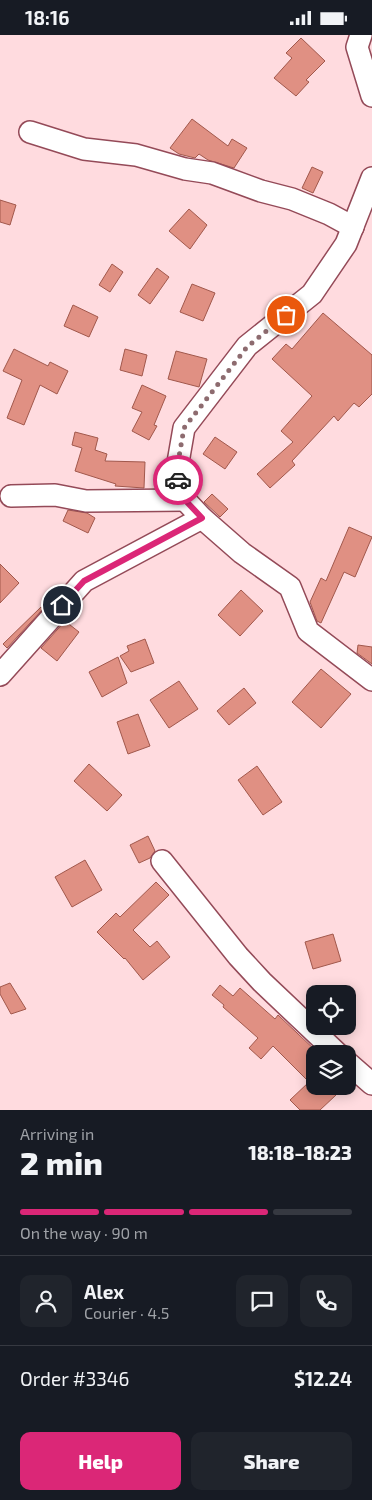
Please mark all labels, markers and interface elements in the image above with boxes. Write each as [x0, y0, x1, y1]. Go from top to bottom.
text: 18:16 [25, 6, 69, 29]
pin [265, 294, 307, 336]
icon: bag [272, 301, 300, 329]
courier [153, 455, 203, 505]
icon: car [164, 466, 192, 494]
pin [41, 584, 83, 626]
icon: home [48, 591, 76, 619]
map controls [306, 985, 356, 1095]
button: locate [306, 985, 356, 1035]
button: layers [306, 1045, 356, 1095]
text: Arriving in [20, 1124, 94, 1143]
text: 18:18–18:23 [248, 1141, 352, 1164]
text: 2 min [20, 1143, 103, 1181]
text: On the way · 90 m [20, 1223, 148, 1242]
button: person [20, 1275, 72, 1327]
button: chat [236, 1275, 288, 1327]
button: phone [300, 1275, 352, 1327]
text: Alex [84, 1280, 124, 1303]
text: Courier · 4.5 [84, 1303, 169, 1322]
text: Order #3346 [20, 1367, 129, 1390]
text: $12.24 [294, 1367, 352, 1390]
button: Help [20, 1432, 181, 1490]
button: Share [191, 1432, 352, 1490]

